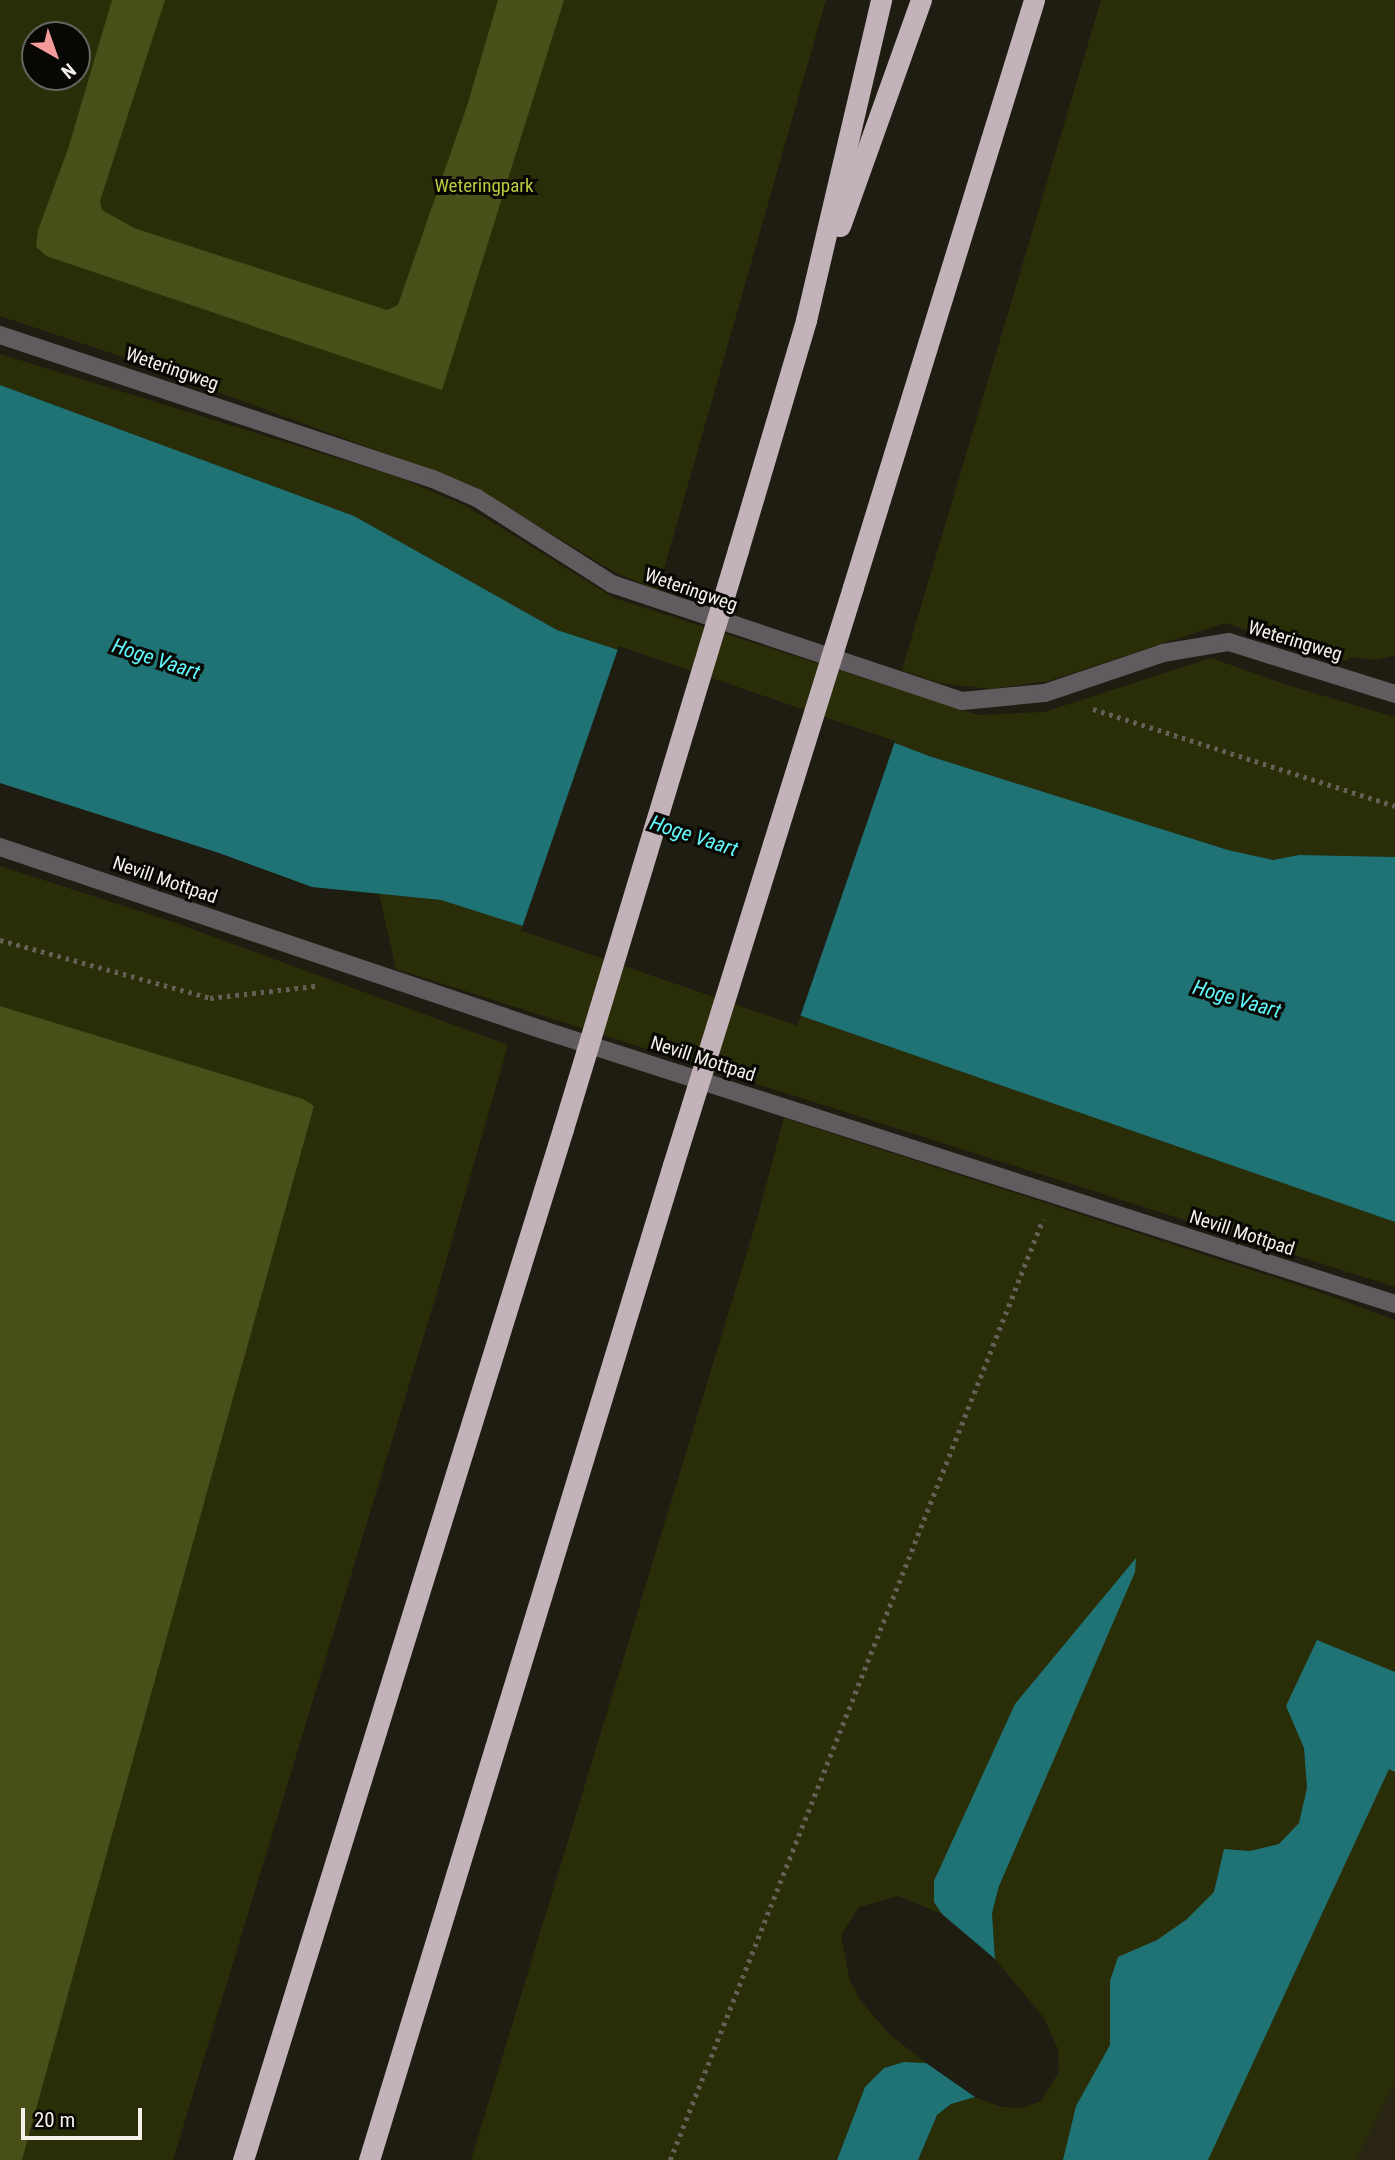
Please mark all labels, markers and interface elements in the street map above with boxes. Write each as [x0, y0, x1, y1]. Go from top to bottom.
north arrow [21, 21, 91, 91]
text: N [57, 58, 80, 83]
park label: Weteringpark [434, 175, 534, 197]
street label: Weteringweg [122, 342, 222, 396]
street label: Weteringweg [641, 563, 741, 617]
street label: Weteringweg [1245, 616, 1345, 666]
water label: Hoge Vaart [109, 633, 203, 685]
water label: Hoge Vaart [647, 810, 741, 862]
street label: Nevill Mottpad [110, 851, 220, 909]
water label: Hoge Vaart [1190, 974, 1284, 1024]
street label: Nevill Mottpad [648, 1031, 758, 1087]
street label: Nevill Mottpad [1187, 1205, 1297, 1261]
scale bar [24, 2094, 145, 2138]
text: 20 m [34, 2108, 75, 2132]

